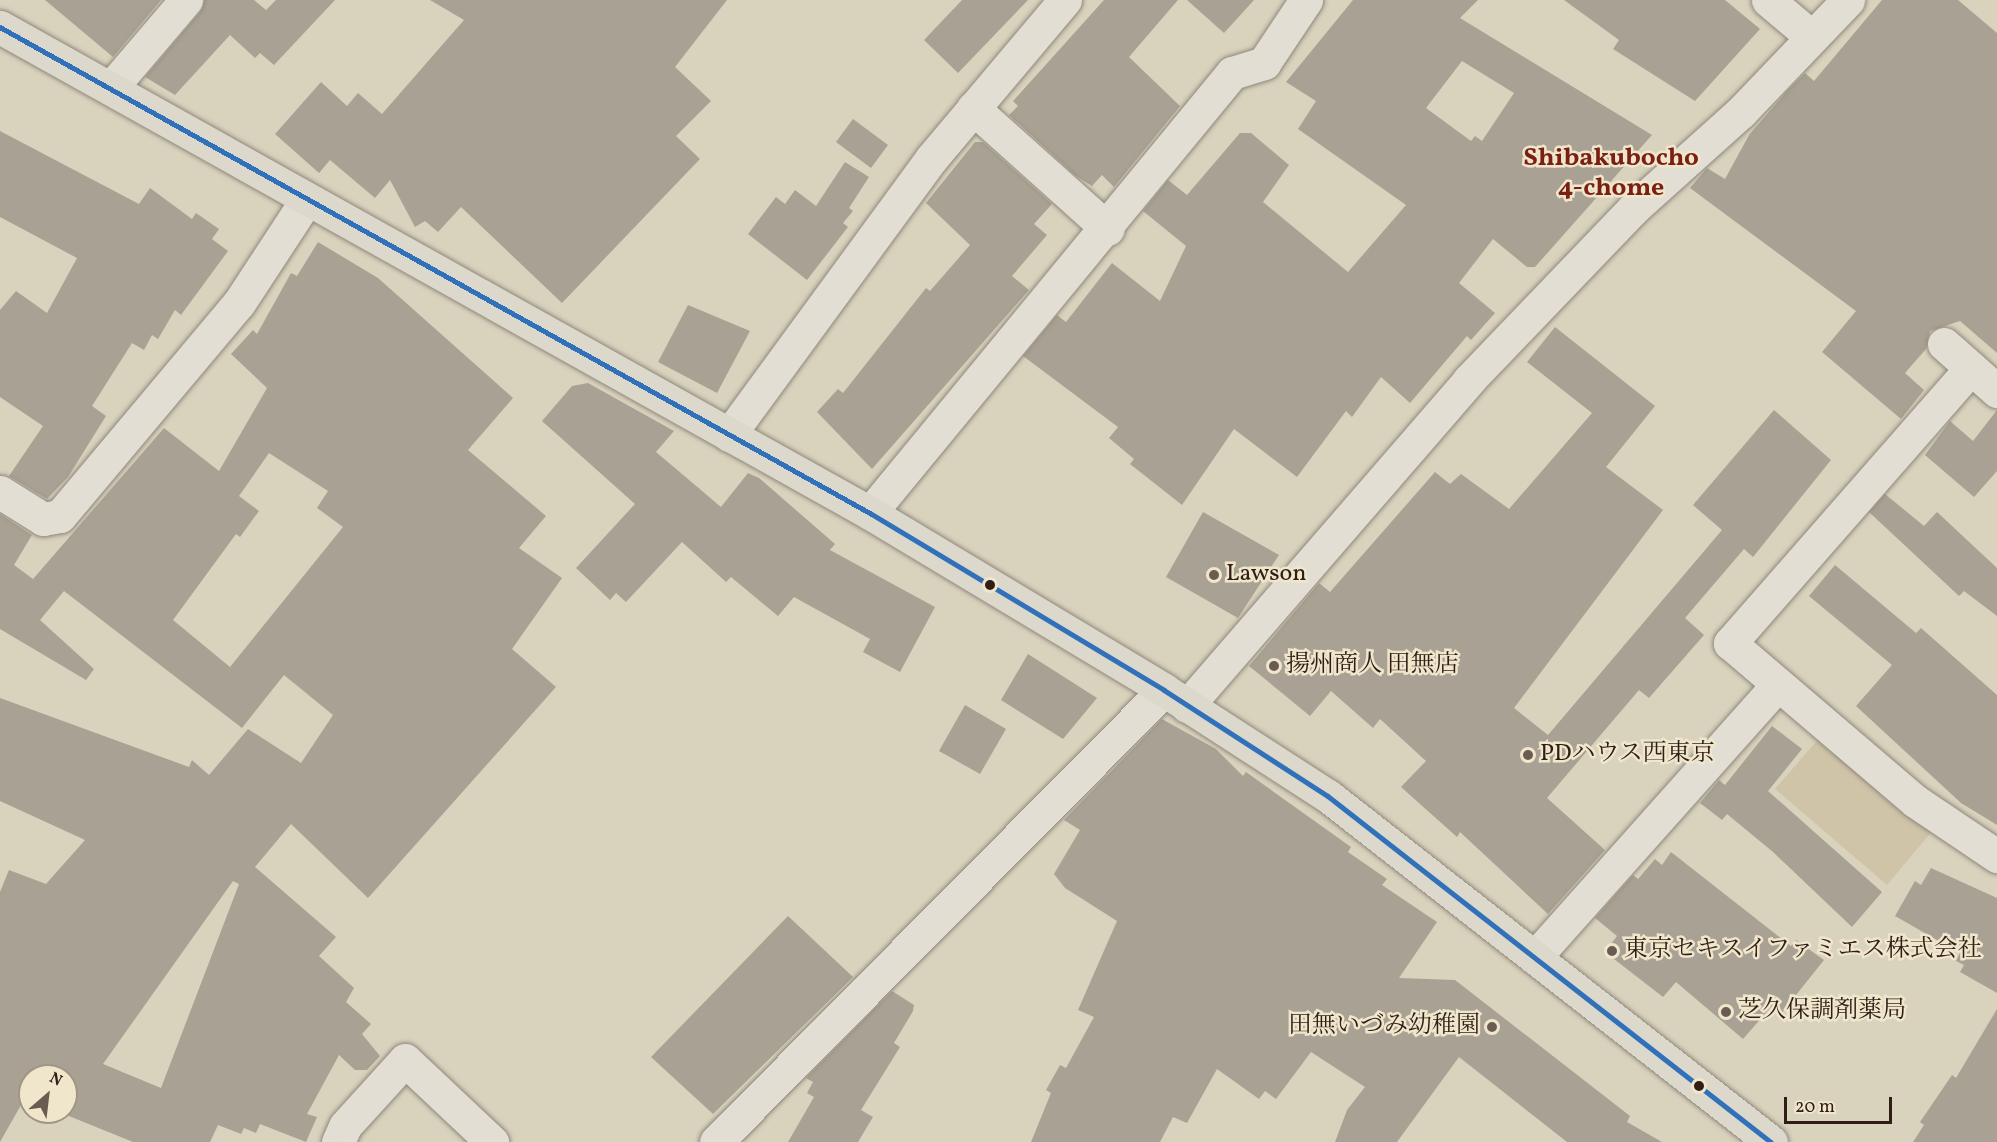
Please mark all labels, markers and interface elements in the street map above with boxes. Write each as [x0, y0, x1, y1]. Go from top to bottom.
district label: Shibakubocho 4-chome [1523, 143, 1699, 204]
place label: Lawson [1226, 561, 1307, 589]
marker: Lawson [1207, 568, 1221, 582]
unlabelled marker [984, 579, 996, 591]
place label: 揚州商人 田無店 [1286, 652, 1459, 680]
marker: 揚州商人 田無店 [1267, 659, 1281, 673]
place label: PDハウス西東京 [1540, 741, 1715, 769]
marker: PDハウス西東京 [1521, 748, 1535, 762]
place label: 東京セキスイファミエス株式会社 [1624, 937, 1984, 965]
marker: 東京セキスイファミエス株式会社 [1605, 944, 1619, 958]
place label: 芝久保調剤薬局 [1738, 998, 1906, 1026]
marker: 芝久保調剤薬局 [1719, 1005, 1733, 1019]
place label: 田無いづみ幼稚園 [1288, 1013, 1480, 1041]
marker: 田無いづみ幼稚園 [1485, 1020, 1499, 1034]
north arrow [18, 1064, 78, 1124]
text: N [45, 1067, 66, 1092]
unlabelled marker [1693, 1080, 1705, 1092]
scale bar [1787, 1085, 1895, 1123]
text: 20 m [1795, 1095, 1835, 1120]

